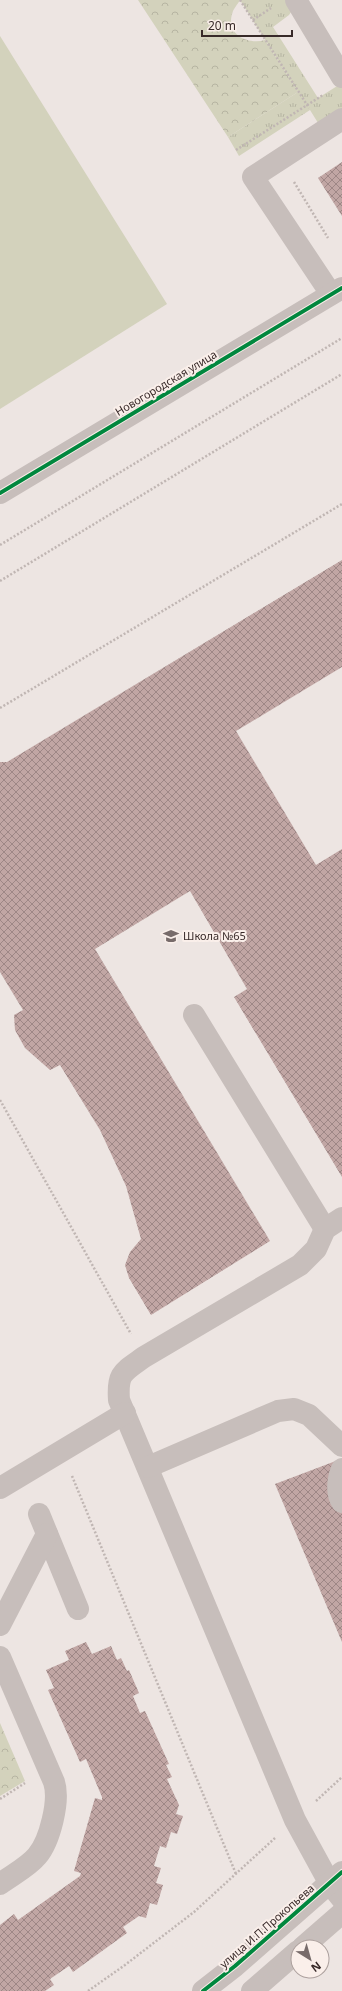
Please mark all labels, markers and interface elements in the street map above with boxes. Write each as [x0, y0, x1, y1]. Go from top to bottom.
scale bar [202, 12, 292, 38]
text: 20 m [208, 17, 236, 34]
street label: Новогородская улица [112, 346, 219, 419]
school or university icon: Школа №65 [162, 927, 180, 945]
place label: Школа №65 [183, 928, 246, 943]
street label: улица И.П.Прокопьева [216, 1880, 317, 1971]
north arrow [290, 1939, 330, 1979]
text: N [308, 1959, 324, 1976]

